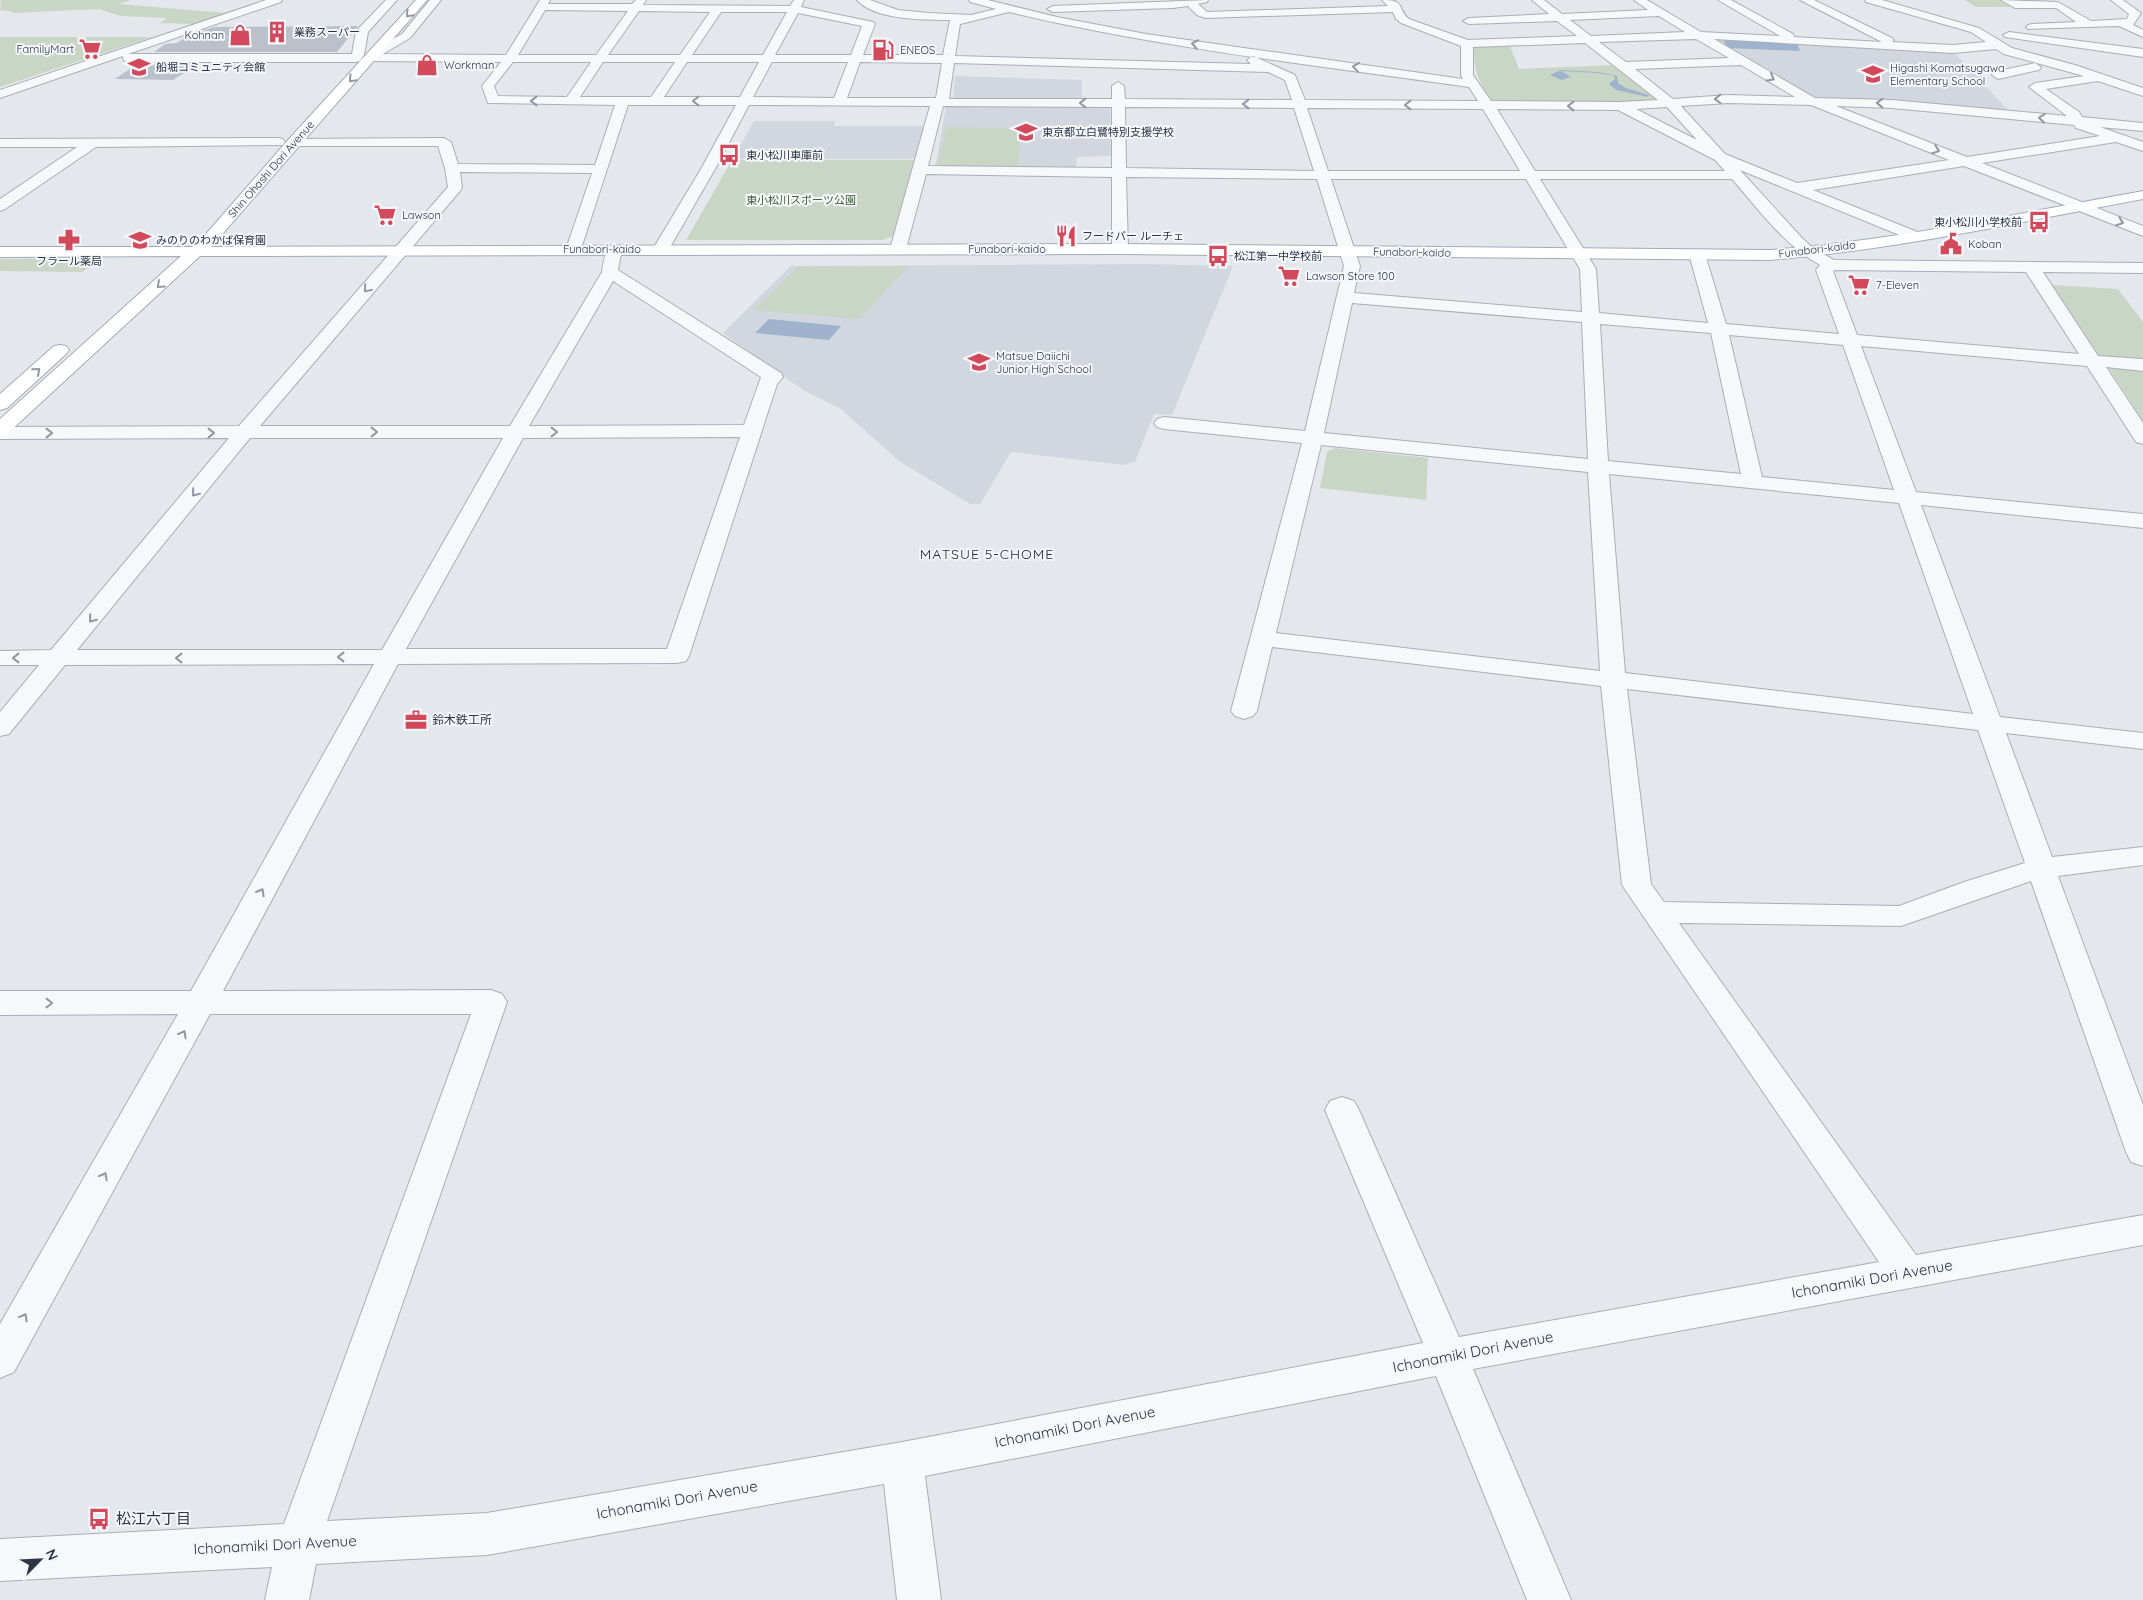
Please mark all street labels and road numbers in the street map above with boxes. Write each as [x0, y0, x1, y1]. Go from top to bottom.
street label: Shin Ohashi Dori Avenue [225, 118, 317, 220]
street label: Funabori-kaido [1778, 237, 1857, 261]
street label: Funabori-kaido [563, 242, 641, 256]
street label: Funabori-kaido [968, 242, 1046, 256]
street label: Funabori-kaido [1373, 244, 1451, 260]
street label: Ichonamiki Dori Avenue [1790, 1255, 1954, 1302]
street label: Ichonamiki Dori Avenue [1391, 1327, 1555, 1376]
street label: Ichonamiki Dori Avenue [993, 1402, 1157, 1451]
street label: Ichonamiki Dori Avenue [595, 1476, 759, 1523]
street label: Ichonamiki Dori Avenue [193, 1531, 357, 1558]

